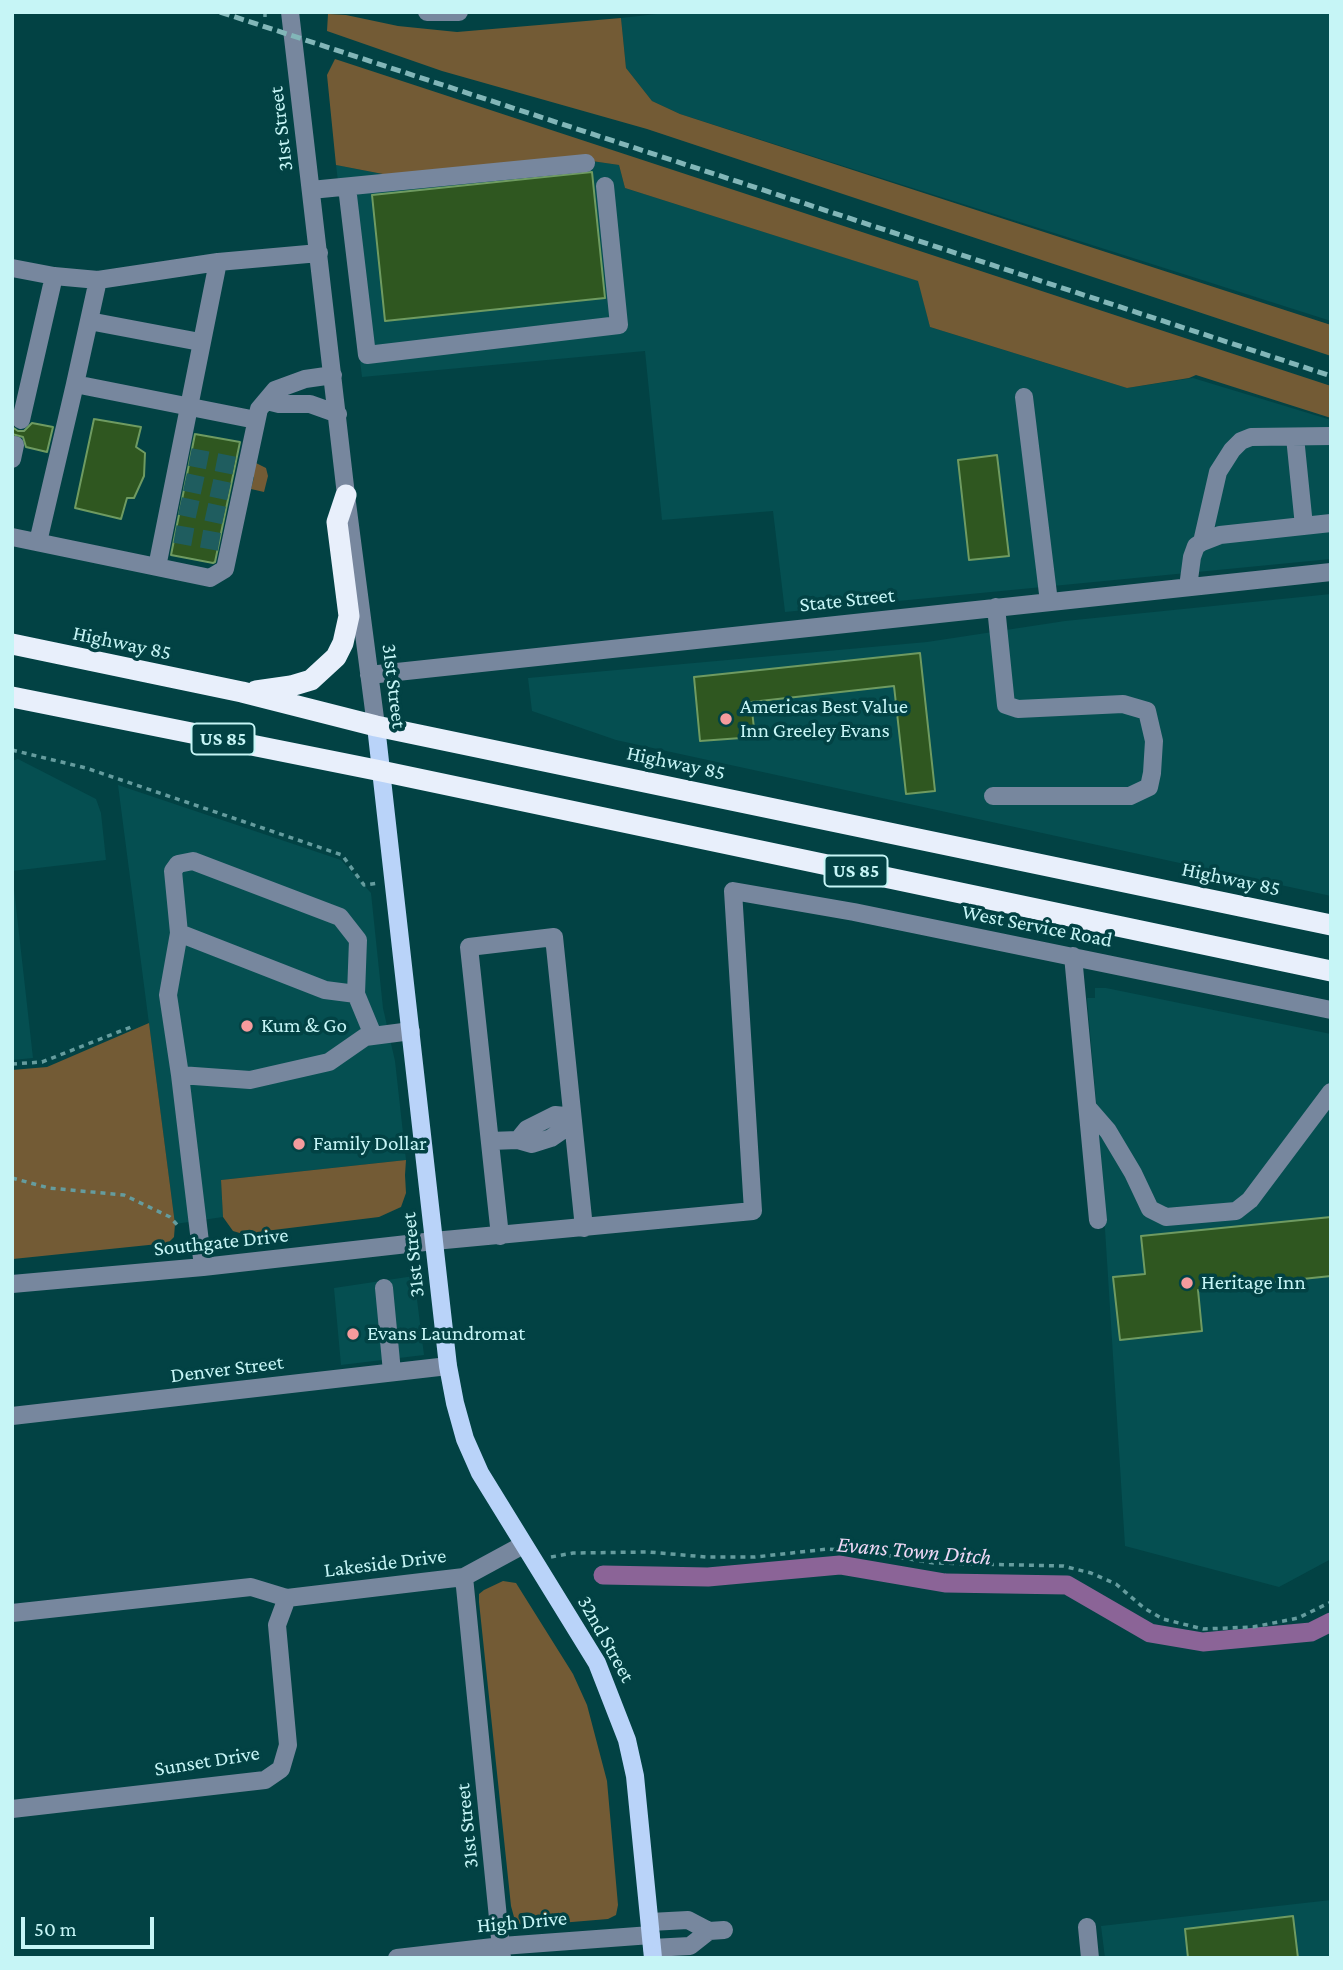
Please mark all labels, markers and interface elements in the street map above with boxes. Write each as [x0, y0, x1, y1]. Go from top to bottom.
street label: 31st Street [263, 85, 299, 173]
street label: State Street [798, 582, 896, 618]
street label: Highway 85 [70, 620, 174, 666]
street label: 31st Street [376, 642, 412, 730]
place label: Americas Best Value Inn Greeley Evans [740, 694, 908, 744]
marker: Americas Best Value Inn Greeley Evans [718, 711, 734, 727]
road number: US 85 [192, 724, 255, 754]
street label: Highway 85 [624, 740, 728, 786]
road number: US 85 [824, 856, 888, 886]
street label: Highway 85 [1179, 856, 1283, 902]
street label: West Service Road [960, 899, 1114, 953]
place label: Kum & Go [261, 1013, 347, 1039]
marker: Kum & Go [239, 1018, 255, 1034]
place label: Family Dollar [313, 1131, 427, 1157]
marker: Family Dollar [291, 1136, 307, 1152]
street label: 31st Street [396, 1211, 430, 1299]
street label: Southgate Drive [153, 1222, 289, 1262]
place label: Heritage Inn [1201, 1270, 1306, 1296]
marker: Heritage Inn [1179, 1275, 1195, 1291]
place label: Evans Laundromat [367, 1321, 525, 1347]
marker: Evans Laundromat [345, 1326, 361, 1342]
street label: Denver Street [169, 1350, 285, 1388]
water label: Evans Town Ditch [836, 1530, 992, 1572]
street label: Lakeside Drive [322, 1543, 448, 1583]
street label: 32nd Street [572, 1591, 640, 1687]
street label: Sunset Drive [153, 1740, 261, 1782]
street label: 31st Street [450, 1782, 484, 1870]
scale bar [24, 1904, 158, 1948]
street label: High Drive [476, 1906, 568, 1938]
text: 50 m [34, 1917, 77, 1941]

